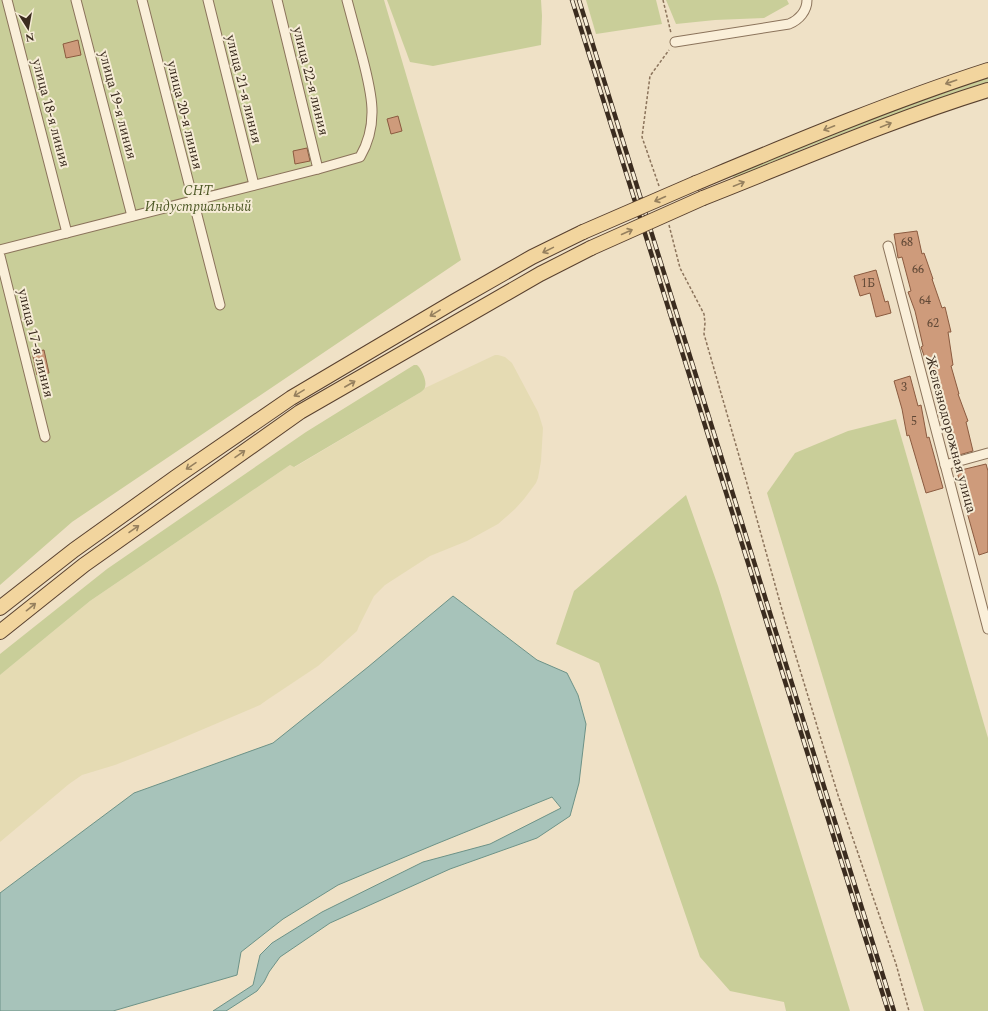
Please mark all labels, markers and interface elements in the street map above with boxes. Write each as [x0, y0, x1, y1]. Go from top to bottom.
north arrow [8, 8, 48, 48]
street label: улица 22-я линия [287, 23, 335, 138]
text: N [24, 28, 36, 47]
street label: улица 21-я линия [220, 31, 268, 146]
street label: улица 19-я линия [93, 47, 143, 162]
street label: улица 18-я линия [26, 55, 76, 170]
street label: улица 20-я линия [161, 57, 209, 172]
one-way arrow [945, 79, 958, 86]
one-way arrow [880, 121, 892, 129]
one-way arrow [824, 125, 836, 133]
one-way arrow [733, 179, 745, 187]
park label: СНТ Индустриальный [145, 180, 252, 217]
one-way arrow [654, 195, 666, 203]
one-way arrow [620, 228, 632, 235]
house number: 68 [901, 233, 913, 252]
one-way arrow [542, 246, 554, 254]
house number: 66 [912, 260, 924, 279]
house number: 1Б [861, 274, 875, 293]
street label: улица 17-я линия [12, 285, 60, 400]
house number: 64 [919, 291, 931, 310]
one-way arrow [429, 309, 441, 317]
house number: 62 [927, 314, 939, 333]
street label: Железнодорожная улица [920, 353, 982, 515]
house number: 3 [901, 378, 907, 397]
one-way arrow [343, 379, 355, 387]
one-way arrow [293, 390, 305, 398]
house number: 5 [911, 412, 917, 431]
one-way arrow [235, 450, 246, 458]
one-way arrow [186, 462, 197, 470]
one-way arrow [129, 525, 140, 533]
one-way arrow [25, 603, 36, 612]

